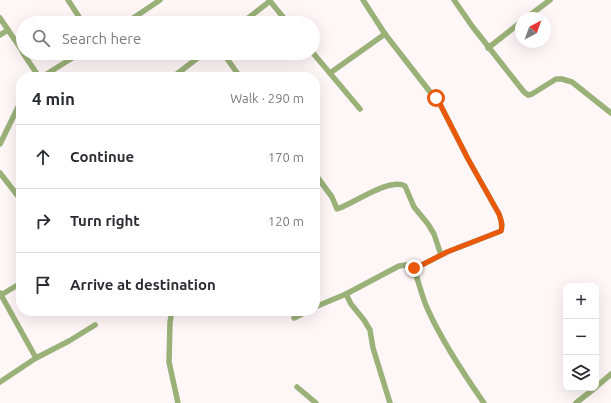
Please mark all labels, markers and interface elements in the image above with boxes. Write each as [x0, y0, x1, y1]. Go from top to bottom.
north arrow [515, 12, 551, 48]
search box [16, 16, 320, 60]
icon: search [30, 27, 52, 49]
text: Search here [62, 30, 141, 47]
text: 4 min [32, 89, 75, 108]
route start [427, 89, 445, 107]
text: Walk · 290 m [230, 91, 304, 105]
icon: ahead [32, 146, 54, 168]
text: Continue [70, 148, 134, 165]
text: 170 m [268, 150, 304, 164]
icon: right [32, 210, 54, 232]
text: Turn right [70, 212, 140, 229]
text: 120 m [268, 214, 304, 228]
route end [405, 259, 423, 277]
icon: arrive [32, 274, 54, 296]
text: Arrive at destination [70, 276, 216, 293]
map controls [563, 283, 599, 391]
button: + [563, 283, 599, 319]
button: − [563, 319, 599, 355]
button: layers [563, 355, 599, 391]

